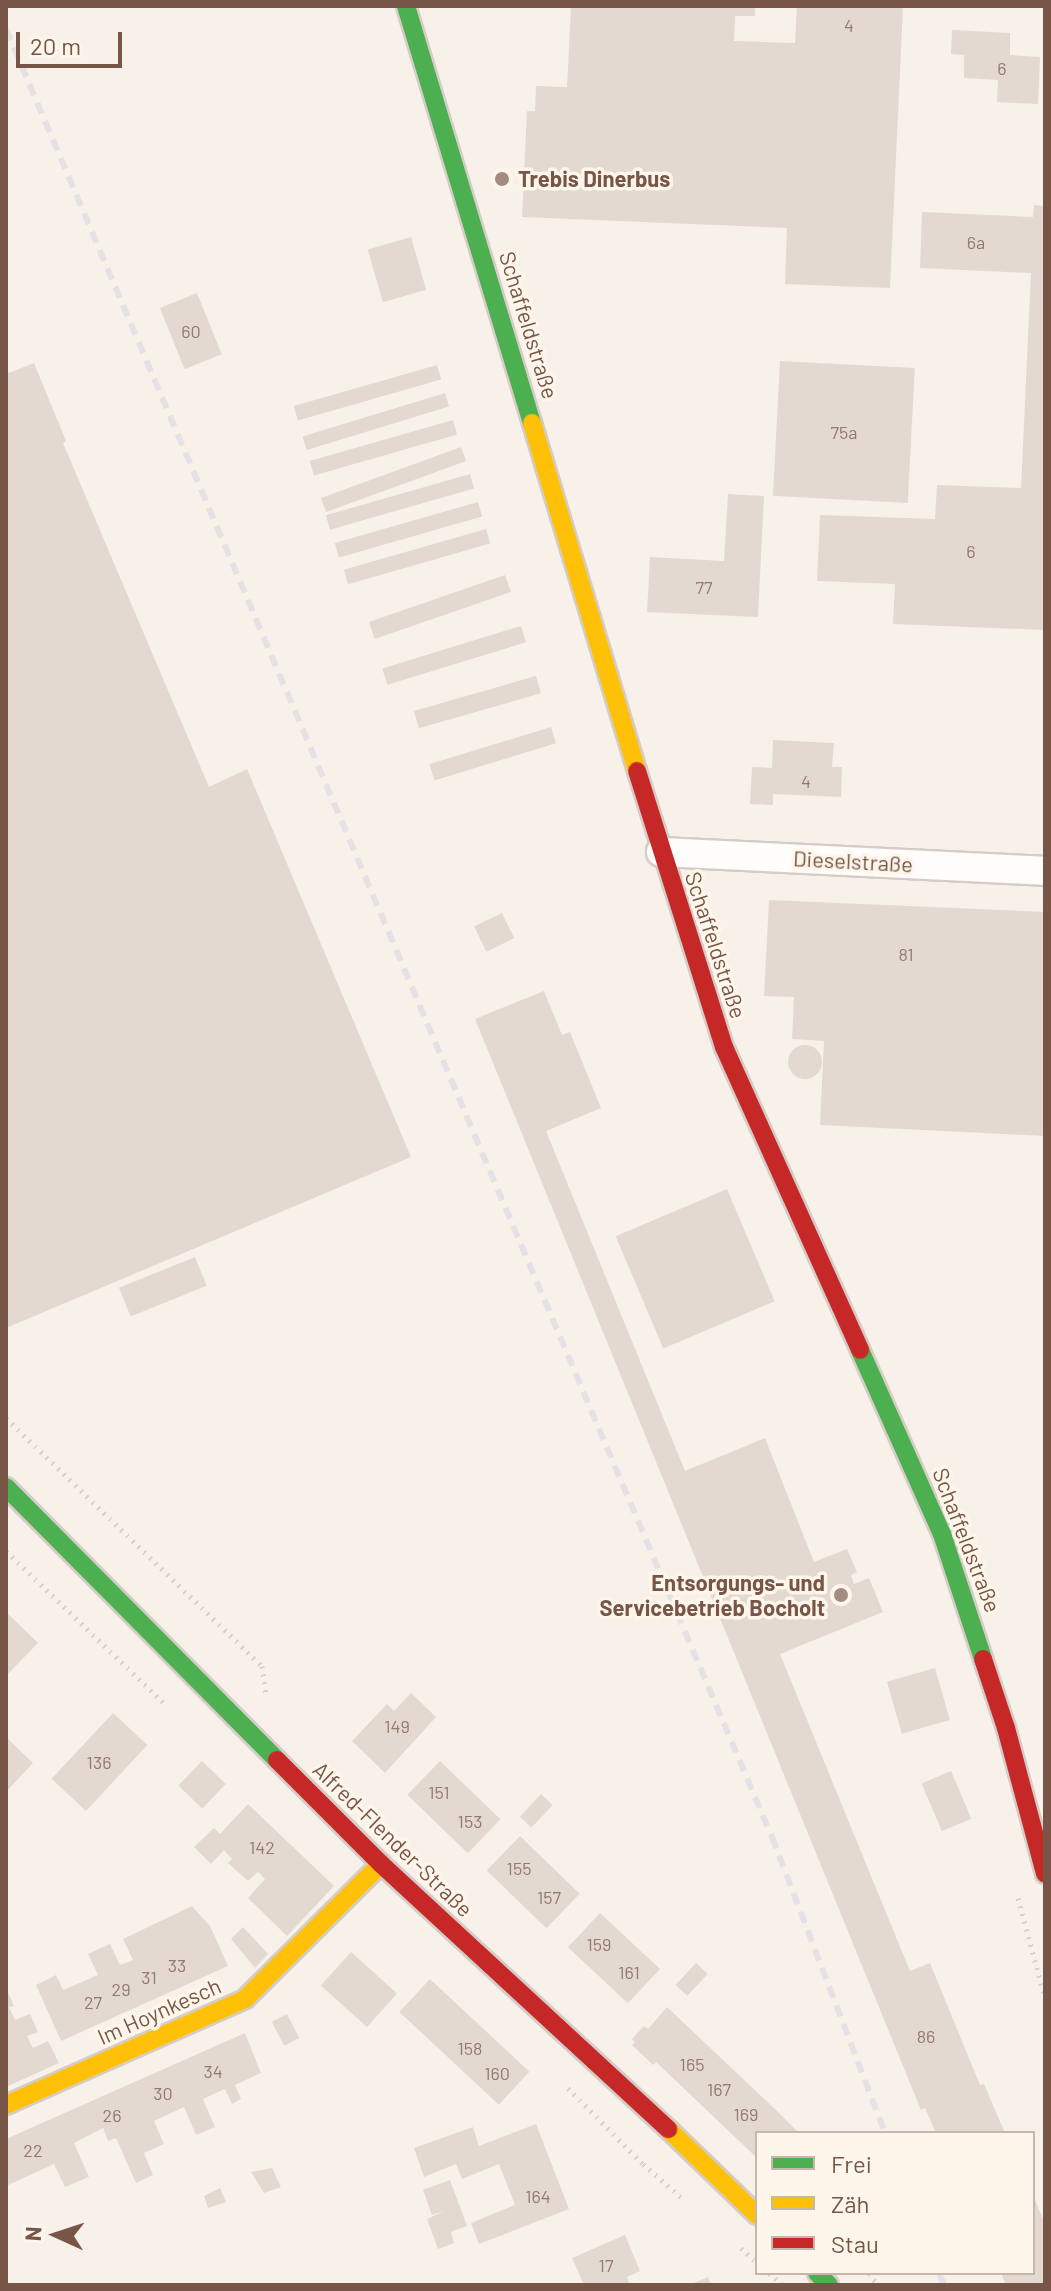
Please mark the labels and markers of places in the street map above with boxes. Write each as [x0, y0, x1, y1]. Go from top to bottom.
place label: Trebis Dinerbus [518, 166, 670, 192]
marker: Trebis Dinerbus [493, 170, 511, 188]
place label: Entsorgungs- und Servicebetrieb Bocholt [599, 1569, 825, 1620]
marker: Entsorgungs- und Servicebetrieb Bocholt [832, 1586, 850, 1604]

